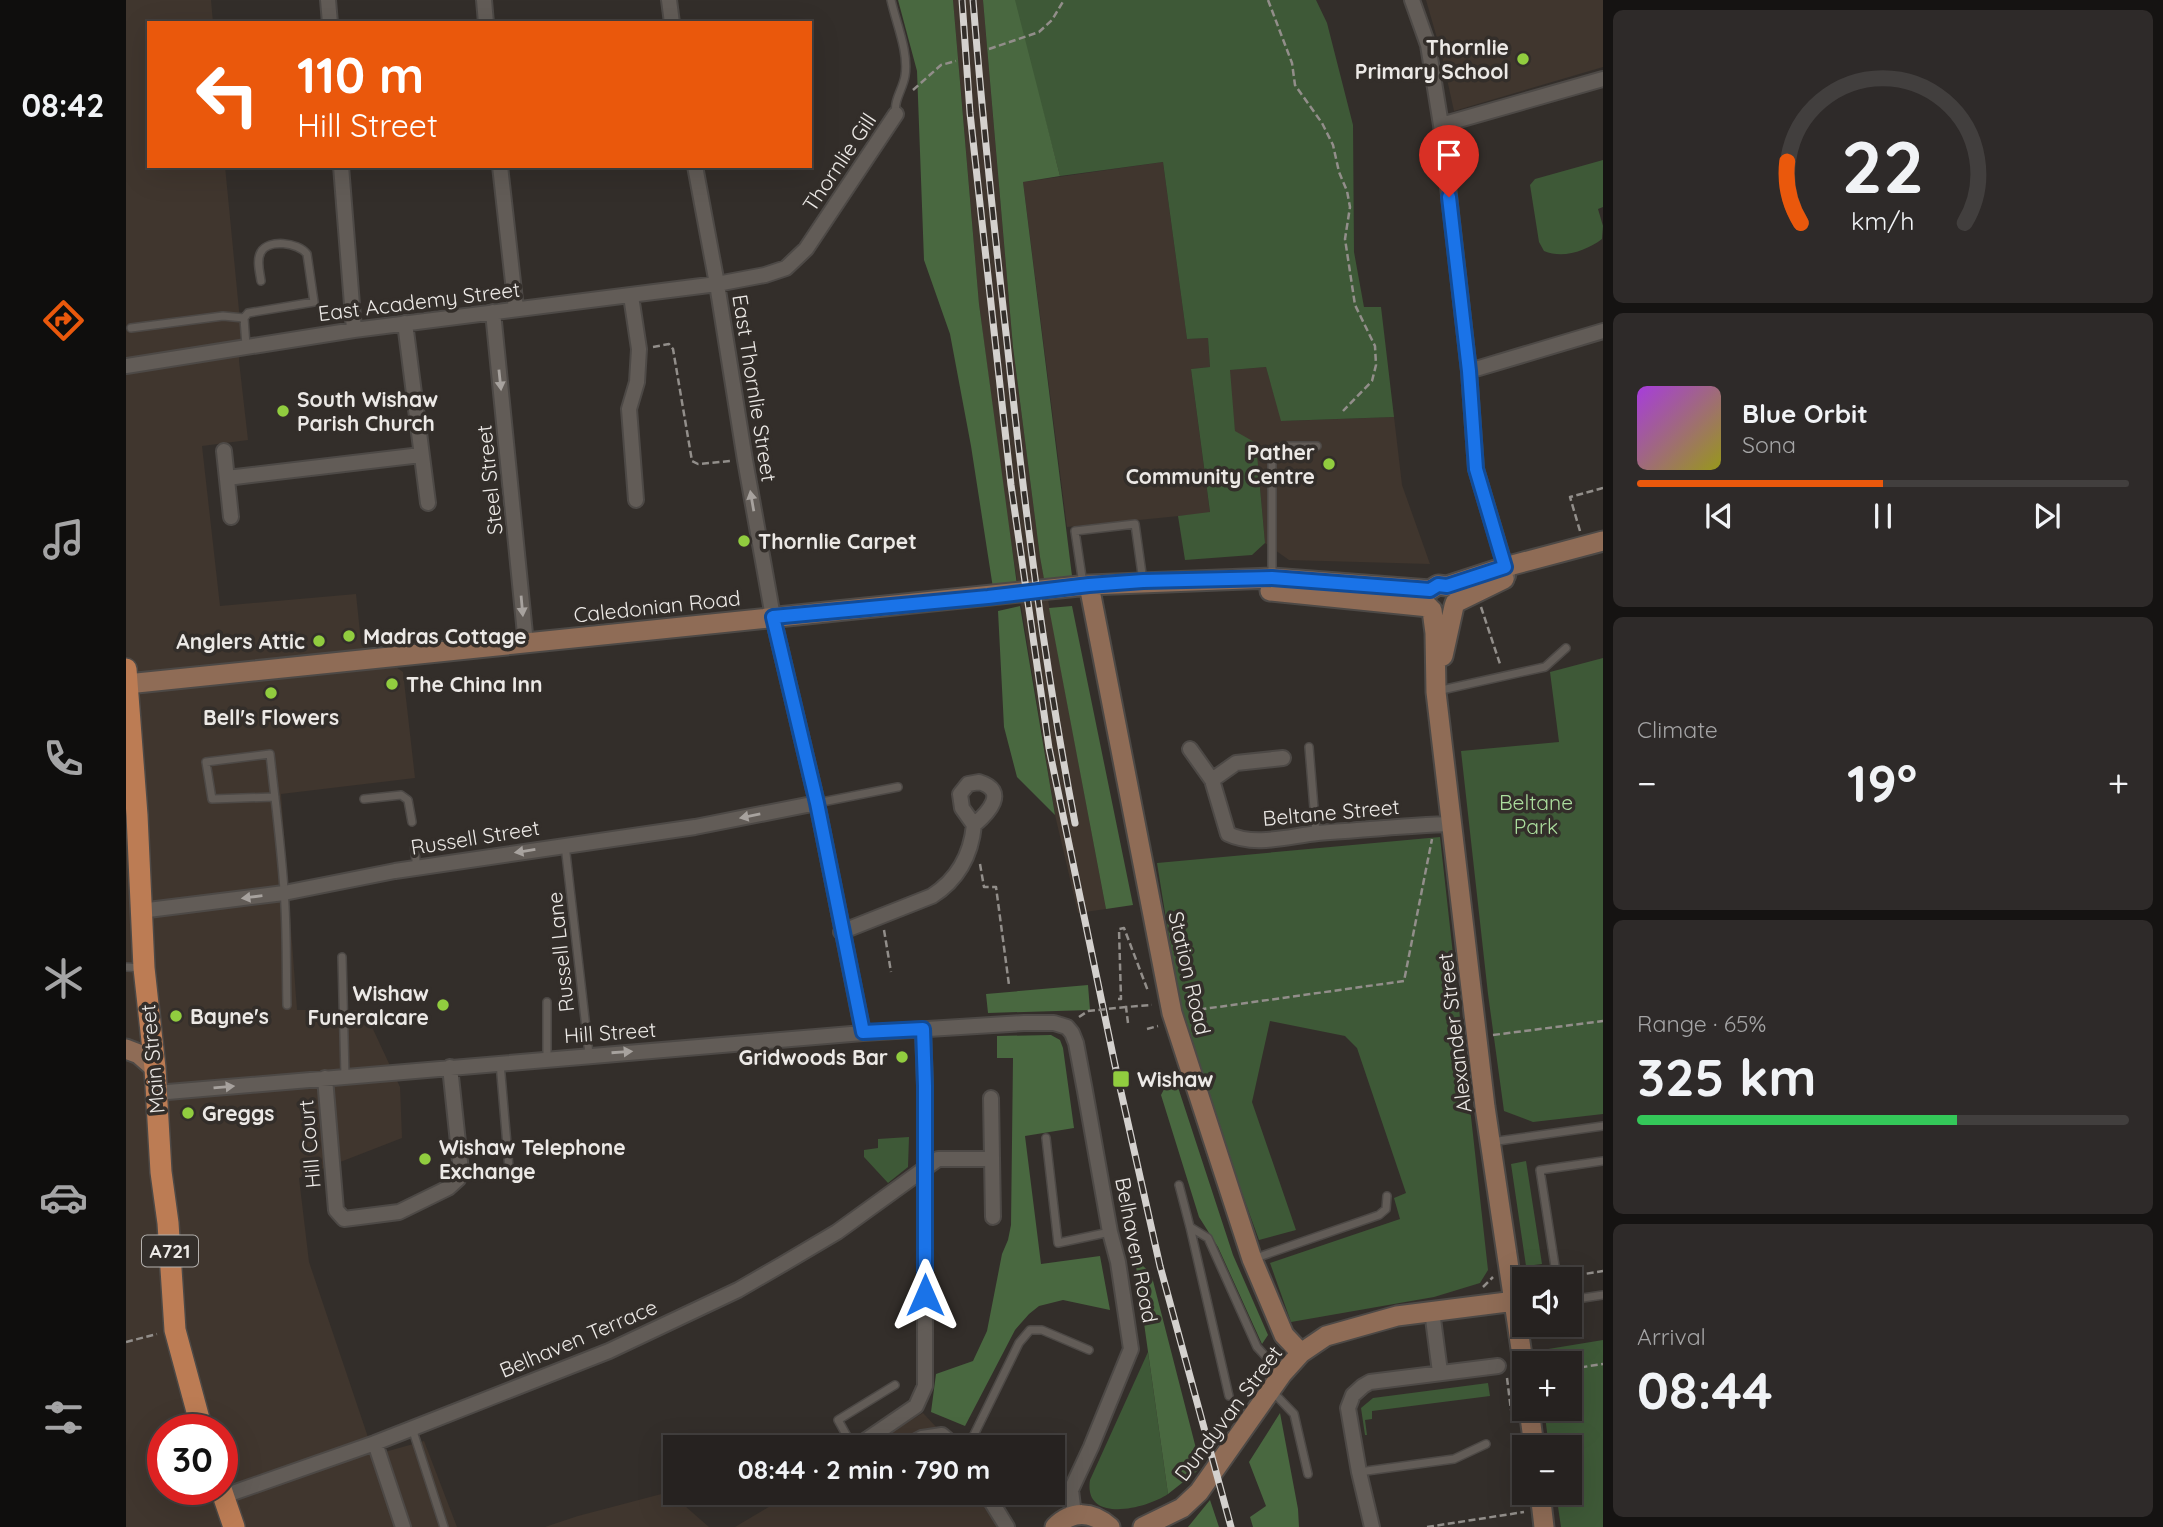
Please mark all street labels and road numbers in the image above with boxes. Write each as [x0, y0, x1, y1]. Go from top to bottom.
street label: Thornlie Gill [797, 108, 881, 216]
street label: East Academy Street [317, 276, 521, 326]
street label: East Thornlie Street [727, 293, 783, 483]
street label: Steel Street [470, 424, 508, 536]
street label: Caledonian Road [572, 584, 742, 628]
street label: Beltane Street [1261, 793, 1401, 831]
street label: Russell Street [409, 814, 541, 860]
street label: Russell Lane [541, 891, 579, 1013]
street label: Station Road [1163, 909, 1217, 1037]
street label: Alexander Street [1431, 952, 1477, 1114]
street label: Main Street [134, 1003, 170, 1115]
street label: Hill Street [563, 1016, 657, 1048]
street label: Hill Court [292, 1099, 326, 1189]
street label: Belhaven Road [1110, 1175, 1164, 1325]
road number: A721 [142, 1236, 198, 1266]
street label: Belhaven Terrace [495, 1293, 661, 1383]
street label: Dundyvan Street [1169, 1340, 1287, 1486]

